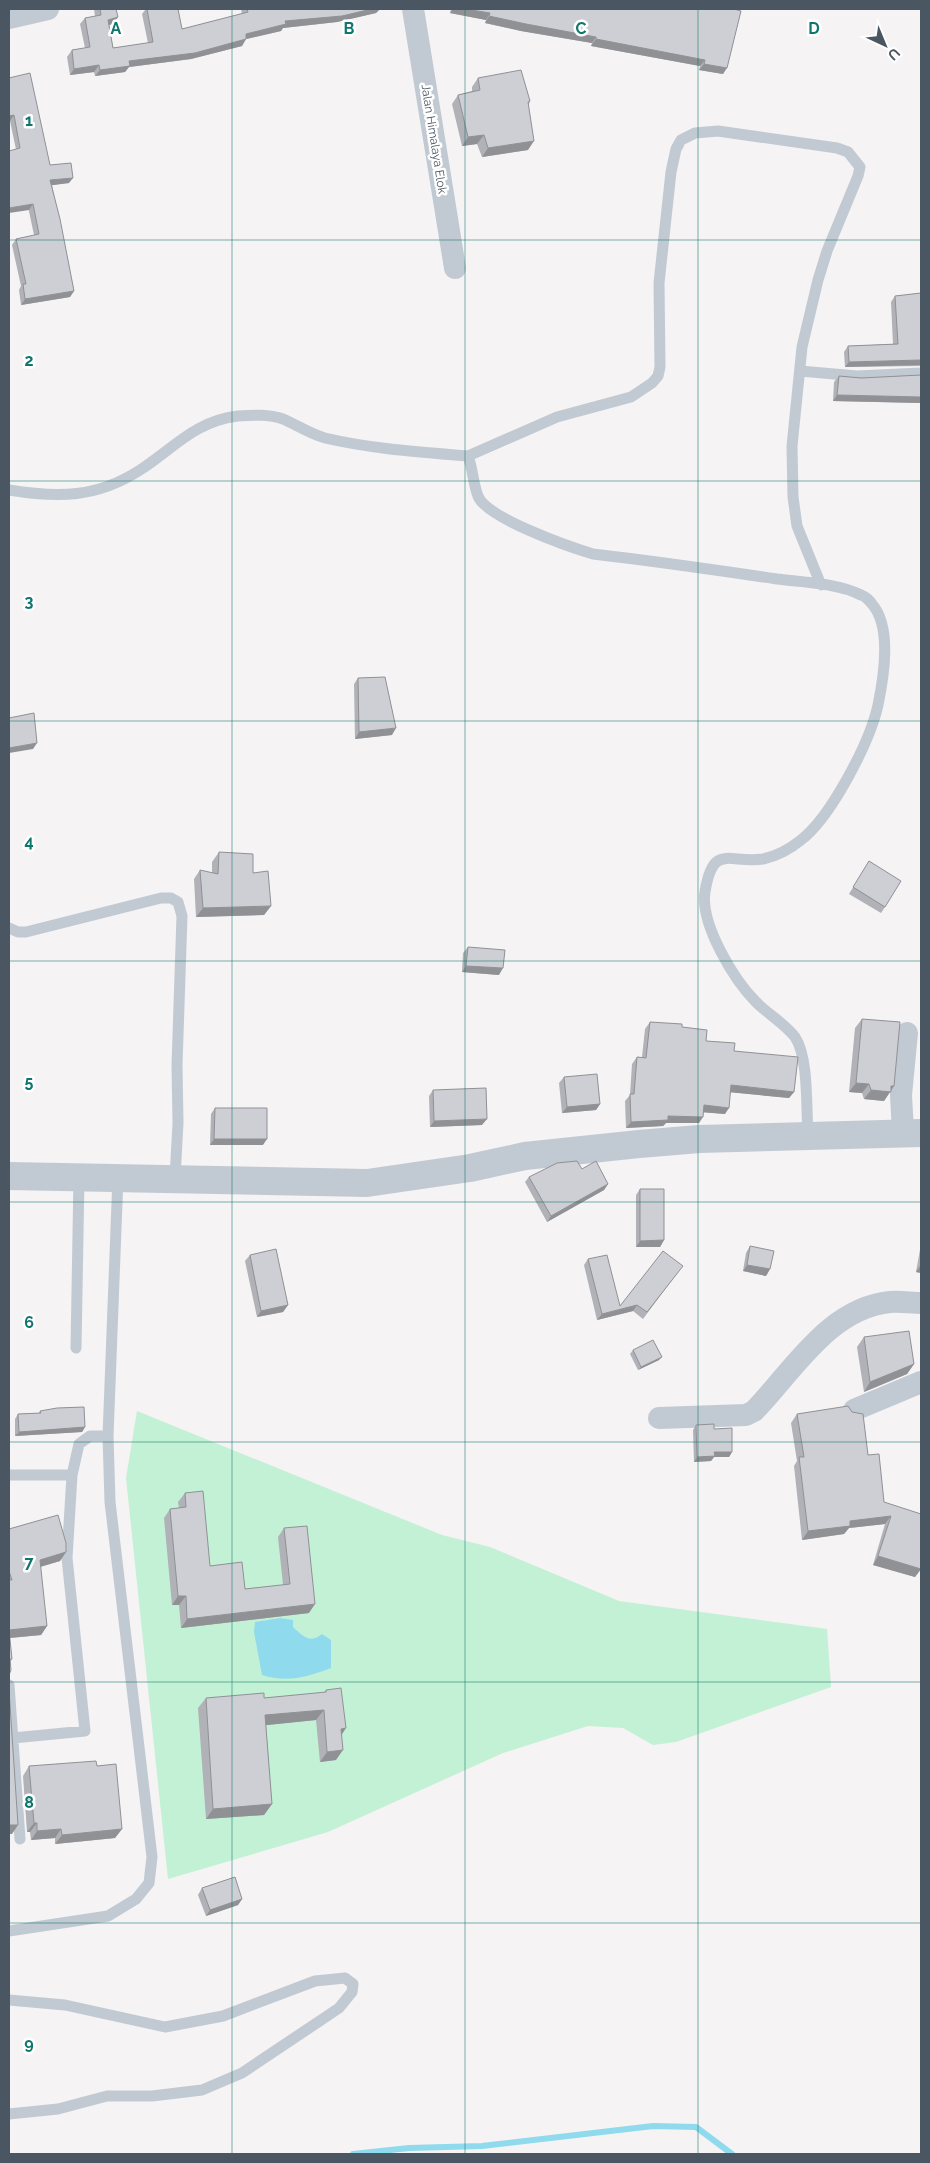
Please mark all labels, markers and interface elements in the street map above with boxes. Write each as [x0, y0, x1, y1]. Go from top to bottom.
text: A [111, 19, 122, 38]
text: B [344, 19, 355, 38]
text: C [576, 19, 587, 38]
text: D [808, 19, 820, 38]
north arrow [860, 20, 910, 70]
text: U [885, 45, 903, 64]
street label: Jalan Himalaya Elok [418, 83, 450, 195]
text: 1 [25, 111, 33, 130]
text: 2 [24, 351, 34, 370]
text: 3 [25, 592, 34, 611]
text: 4 [24, 832, 34, 851]
text: 5 [25, 1072, 34, 1091]
text: 6 [24, 1313, 34, 1332]
text: 7 [25, 1553, 34, 1572]
text: 8 [24, 1793, 34, 1812]
text: 9 [24, 2034, 34, 2053]

